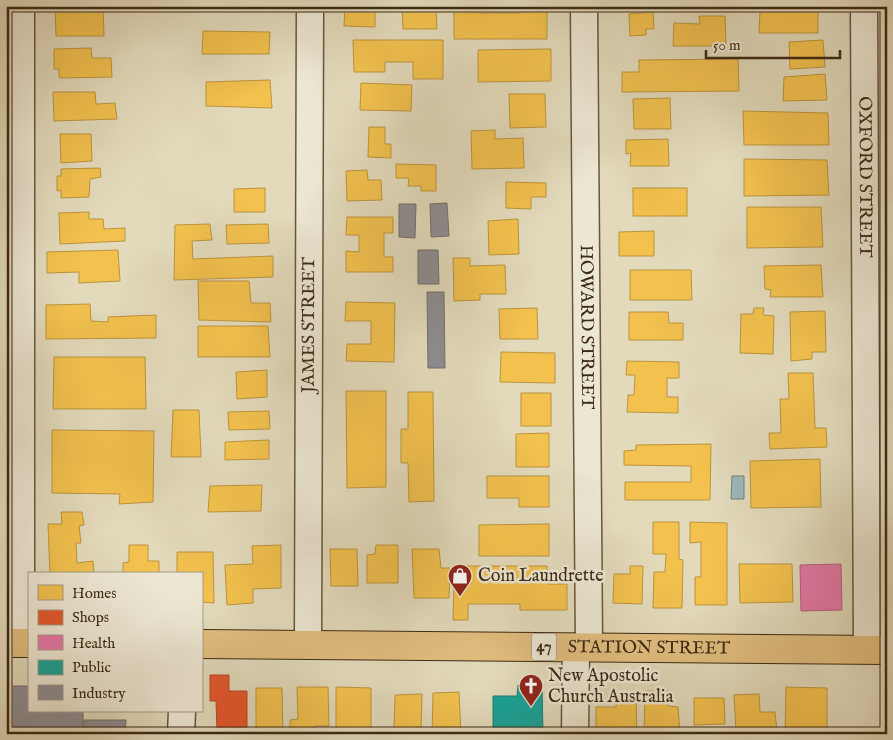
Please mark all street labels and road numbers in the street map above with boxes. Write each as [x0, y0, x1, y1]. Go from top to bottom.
street label: OXFORD STREET [853, 96, 877, 258]
street label: HOWARD STREET [574, 245, 599, 409]
street label: JAMES STREET [297, 257, 321, 395]
road number: 47 [532, 634, 556, 660]
street label: STATION STREET [568, 636, 730, 660]

